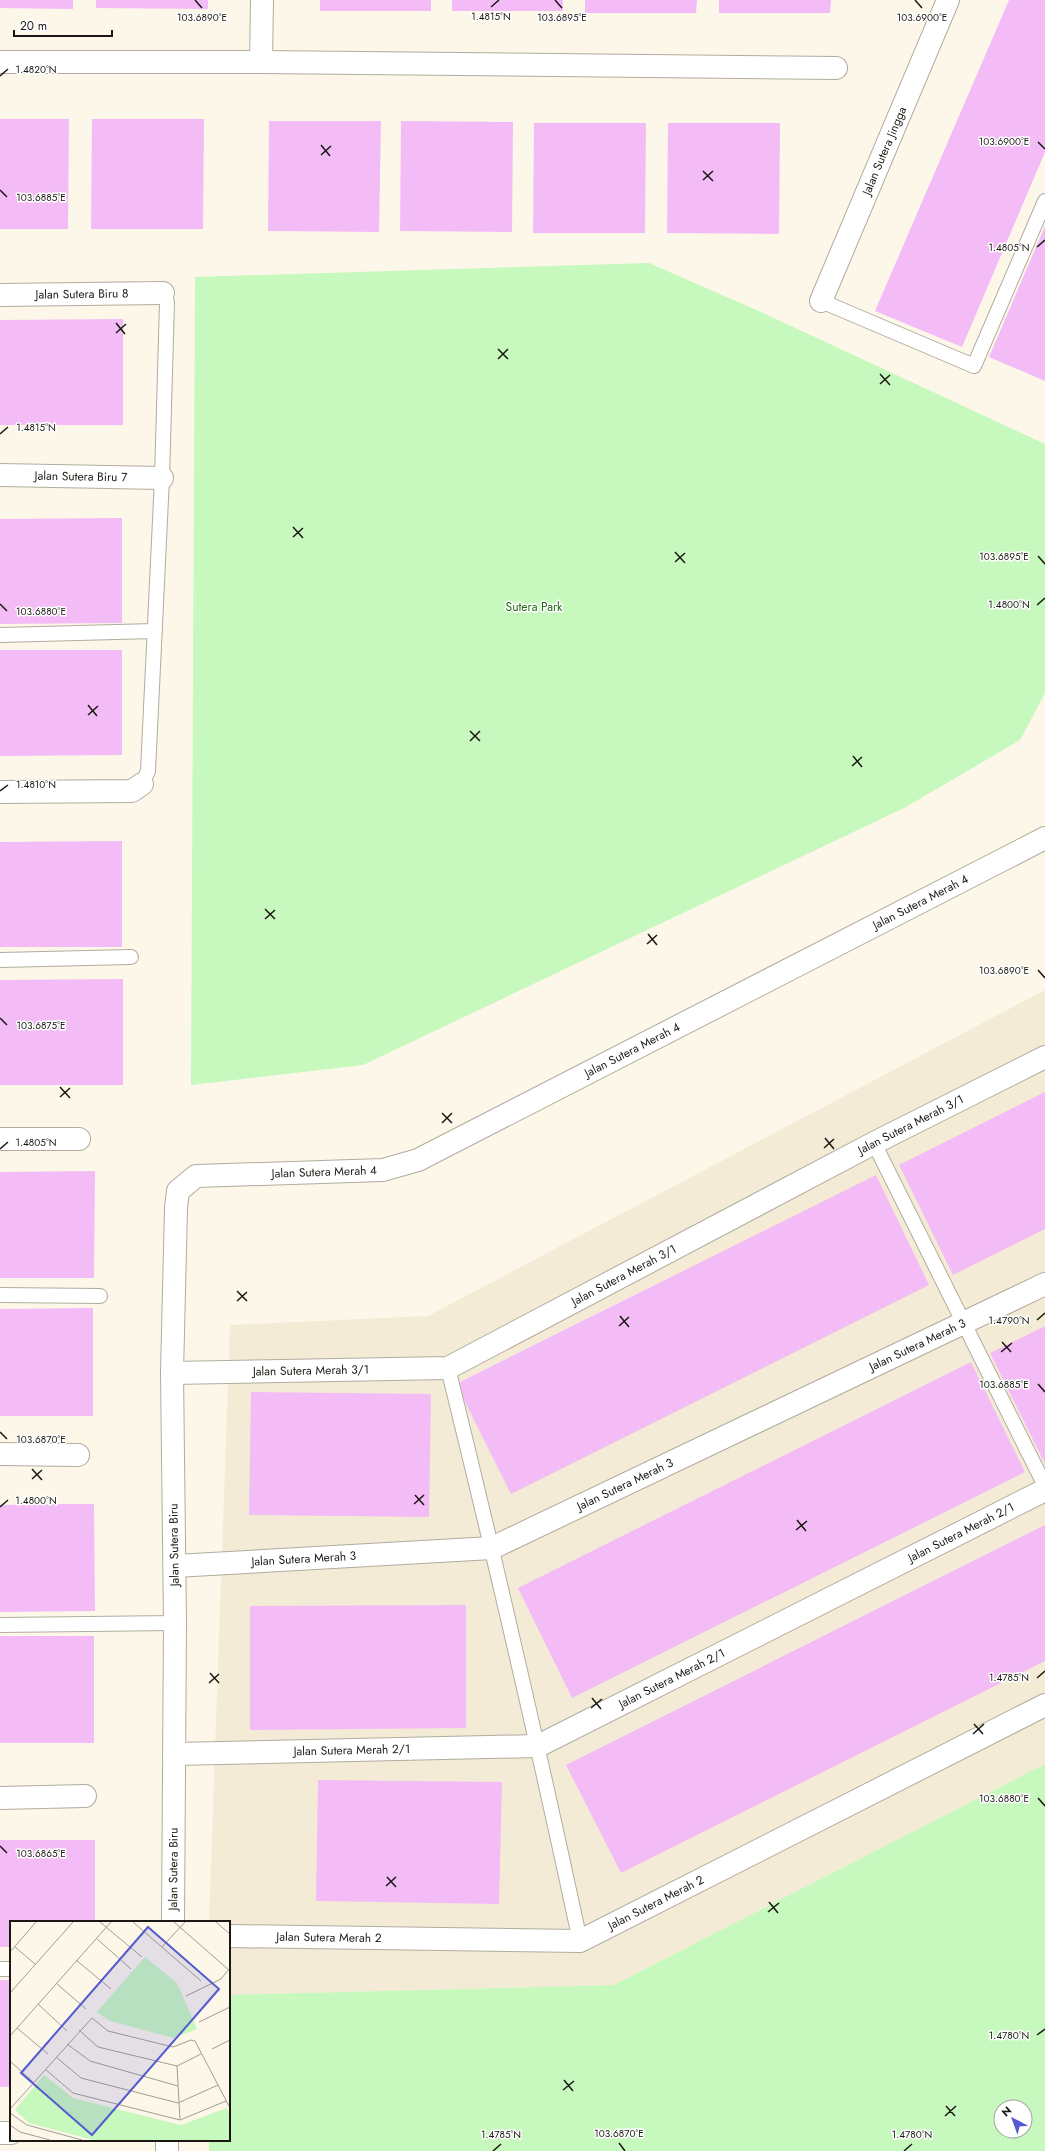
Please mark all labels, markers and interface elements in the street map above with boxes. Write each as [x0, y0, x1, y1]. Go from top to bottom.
text: 1.4815°N [471, 9, 511, 24]
text: 103.6890°E [177, 10, 227, 25]
text: 103.6895°E [537, 10, 587, 25]
text: 103.6900°E [897, 10, 947, 25]
scale bar [14, 12, 112, 38]
text: 20 m [20, 17, 47, 35]
text: 1.4820°N [15, 62, 57, 77]
street label: Jalan Sutera Jingga [857, 104, 911, 200]
text: 103.6900°E [979, 134, 1029, 149]
text: 103.6885°E [16, 190, 66, 205]
text: 1.4805°N [989, 240, 1029, 255]
street label: Jalan Sutera Biru 8 [33, 284, 129, 304]
text: 1.4815°N [16, 420, 56, 435]
street label: Jalan Sutera Biru 7 [32, 467, 128, 486]
text: 103.6895°E [979, 549, 1029, 564]
text: 1.4800°N [988, 597, 1030, 612]
park label: Sutera Park [506, 598, 563, 616]
text: 103.6880°E [16, 604, 66, 619]
text: 1.4810°N [16, 777, 56, 792]
street label: Jalan Sutera Merah 4 [868, 870, 971, 935]
text: 103.6890°E [979, 963, 1029, 978]
text: 103.6875°E [16, 1018, 66, 1033]
street label: Jalan Sutera Merah 4 [580, 1018, 683, 1083]
street label: Jalan Sutera Merah 3/1 [853, 1090, 967, 1160]
text: 1.4805°N [16, 1135, 56, 1150]
street label: Jalan Sutera Merah 4 [269, 1161, 377, 1183]
street label: Jalan Sutera Merah 3/1 [567, 1240, 680, 1311]
text: 1.4790°N [989, 1313, 1029, 1328]
street label: Jalan Sutera Merah 3 [864, 1314, 969, 1376]
street label: Jalan Sutera Merah 3/1 [251, 1360, 369, 1381]
text: 103.6885°E [979, 1377, 1029, 1392]
text: 103.6870°E [16, 1432, 66, 1447]
street label: Jalan Sutera Merah 3 [572, 1454, 677, 1516]
text: 1.4800°N [15, 1493, 57, 1508]
street label: Jalan Sutera Merah 2/1 [903, 1498, 1017, 1568]
street label: Jalan Sutera Biru [164, 1503, 184, 1589]
street label: Jalan Sutera Merah 3 [249, 1547, 357, 1571]
street label: Jalan Sutera Merah 2/1 [614, 1644, 728, 1714]
text: 1.4785°N [989, 1670, 1029, 1685]
street label: Jalan Sutera Merah 2/1 [291, 1740, 411, 1760]
text: 103.6880°E [979, 1791, 1029, 1806]
street label: Jalan Sutera Biru [164, 1827, 183, 1913]
text: 103.6865°E [16, 1846, 66, 1861]
street label: Jalan Sutera Merah 2 [603, 1871, 707, 1935]
inset map [10, 1921, 230, 2141]
street label: Jalan Sutera Merah 2 [274, 1928, 382, 1947]
text: 1.4780°N [989, 2028, 1029, 2043]
north arrow [993, 2099, 1033, 2139]
text: N [998, 2103, 1015, 2120]
text: 103.6870°E [594, 2126, 644, 2141]
text: 1.4785°N [481, 2127, 521, 2142]
text: 1.4780°N [892, 2127, 932, 2142]

